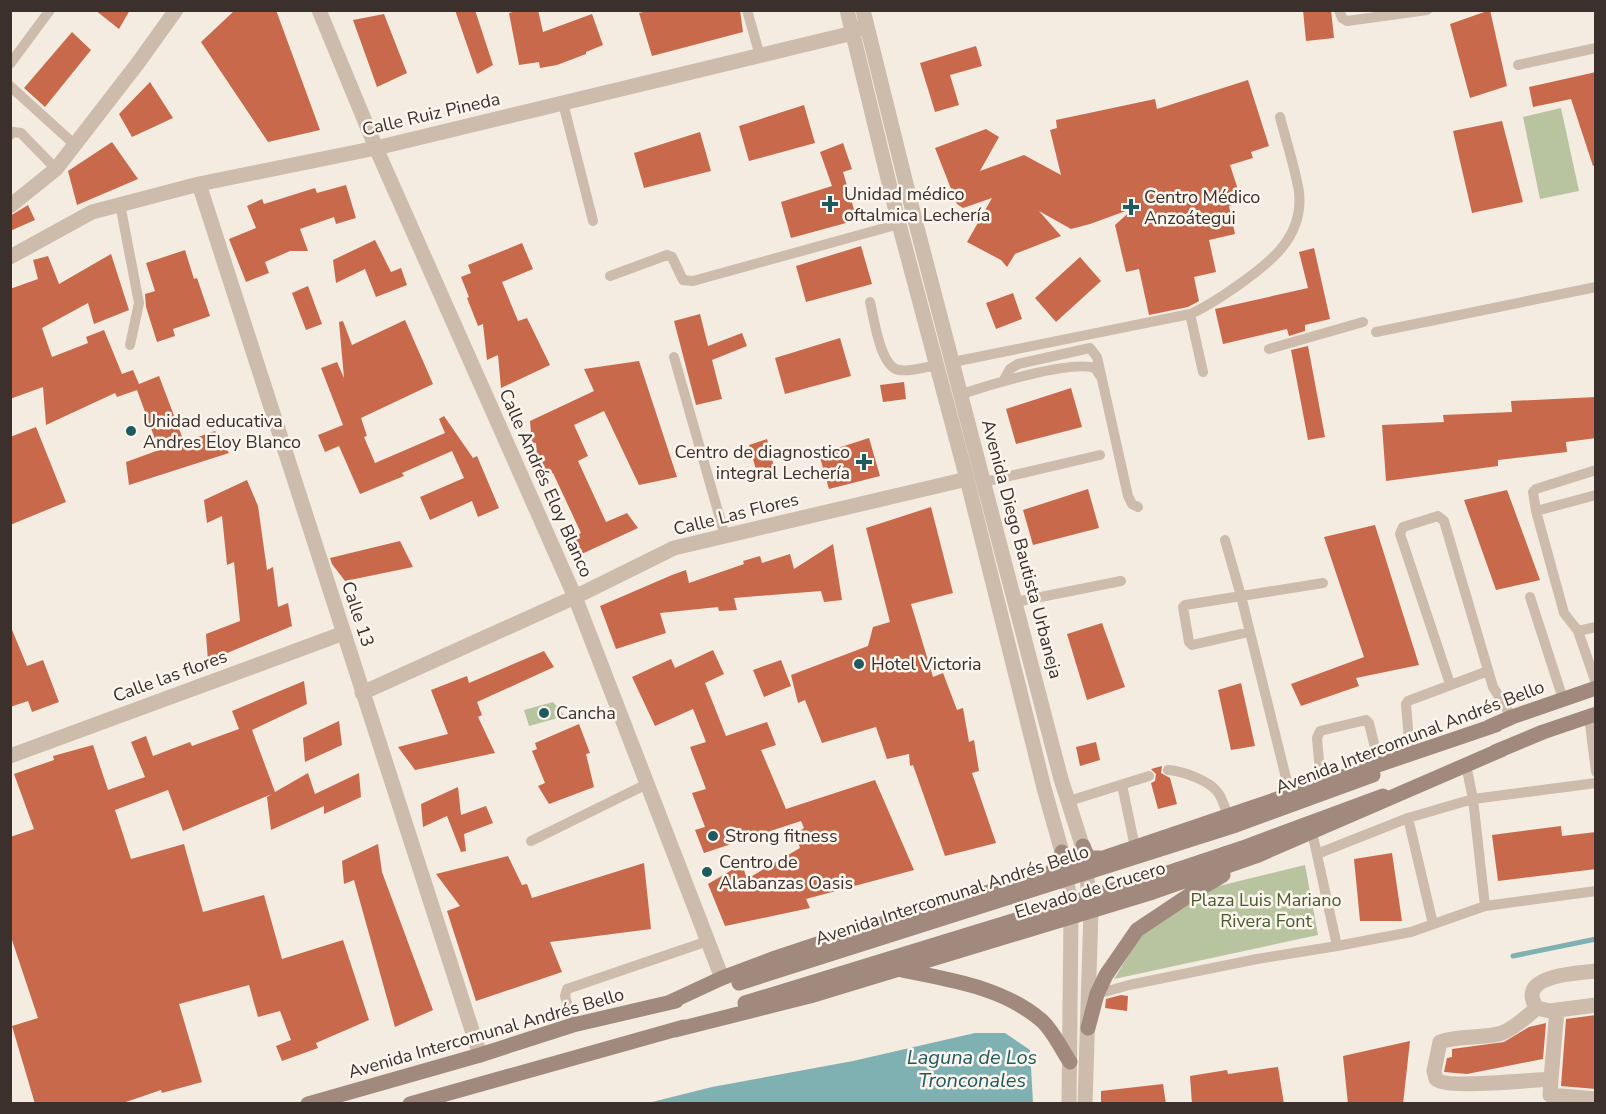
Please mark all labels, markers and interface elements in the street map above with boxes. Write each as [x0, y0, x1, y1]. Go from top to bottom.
street label: Calle Ruiz Pineda [360, 86, 502, 142]
place label: Unidad médico oftalmica Lechería [844, 182, 990, 227]
place label: Centro Médico Anzoátegui [1144, 185, 1260, 230]
marker: Unidad médico oftalmica Lechería [821, 195, 839, 213]
marker: Centro Médico Anzoátegui [1122, 198, 1140, 216]
street label: Calle Andrés Eloy Blanco [494, 385, 598, 581]
place label: Unidad educativa Andres Eloy Blanco [143, 409, 301, 454]
street label: Avenida Diego Bautista Urbaneja [976, 417, 1068, 681]
marker: Unidad educativa Andres Eloy Blanco [124, 424, 138, 438]
place label: Centro de diagnostico integral Lechería [675, 440, 850, 485]
marker: Centro de diagnostico integral Lechería [855, 453, 873, 471]
street label: Calle Las Flores [671, 487, 801, 541]
street label: Calle 13 [336, 578, 380, 650]
street label: Calle las flores [109, 644, 231, 708]
place label: Hotel Victoria [871, 652, 982, 676]
marker: Hotel Victoria [852, 657, 866, 671]
street label: Avenida Intercomunal Andrés Bello [1272, 675, 1548, 799]
place label: Cancha [556, 701, 616, 725]
marker: Cancha [537, 706, 551, 720]
place label: Strong fitness [725, 824, 838, 848]
marker: Strong fitness [706, 829, 720, 843]
street label: Avenida Intercomunal Andrés Bello [812, 839, 1092, 951]
place label: Centro de Alabanzas Oasis [719, 850, 853, 895]
street label: Elevado de Crucero [1012, 856, 1168, 924]
marker: Centro de Alabanzas Oasis [700, 865, 714, 879]
park label: Plaza Luis Mariano Rivera Font [1190, 888, 1342, 933]
street label: Avenida Intercomunal Andrés Bello [345, 982, 627, 1084]
water label: Laguna de Los Tronconales [907, 1044, 1037, 1094]

